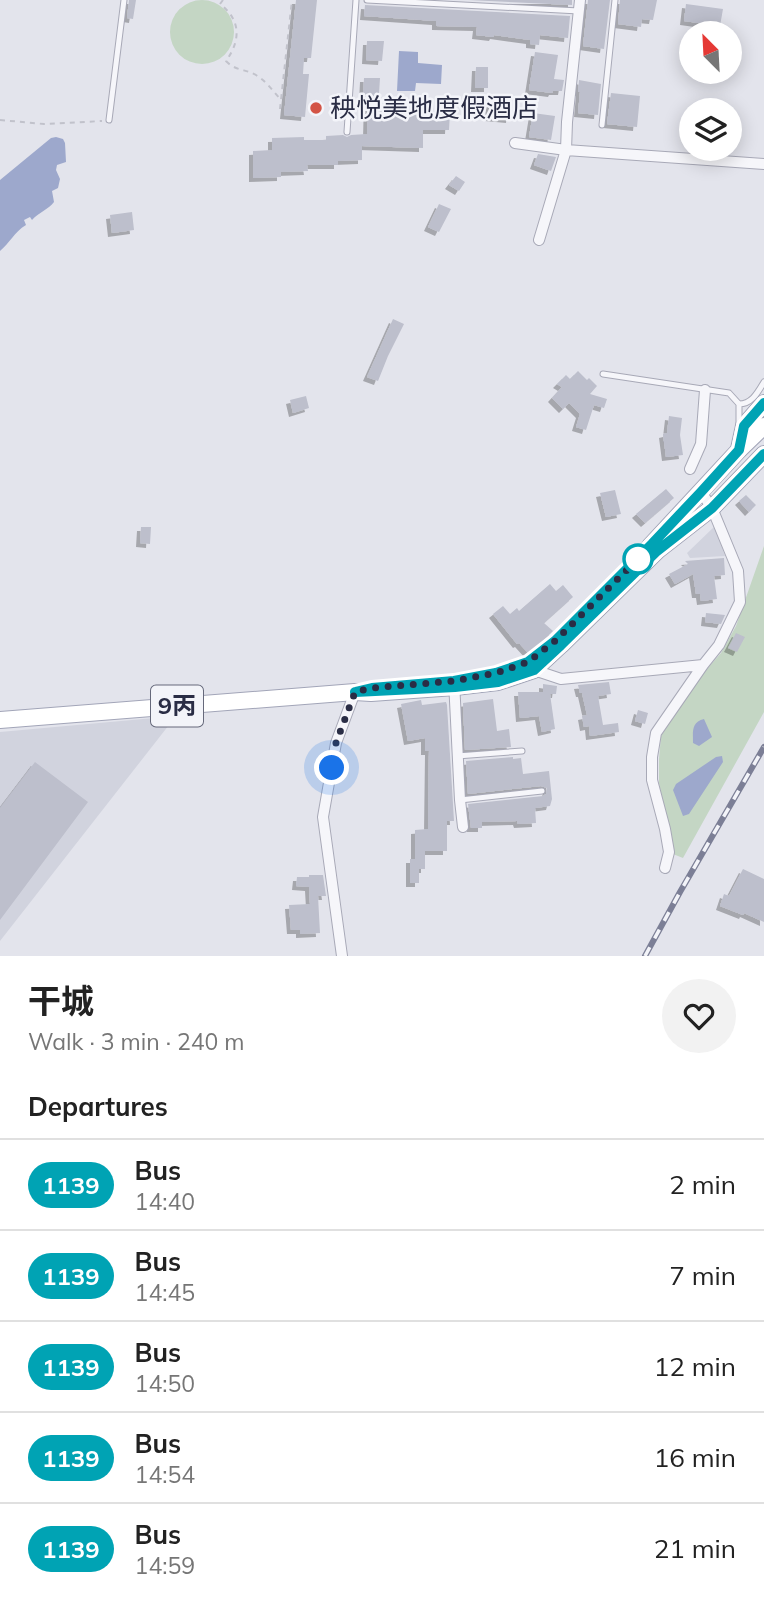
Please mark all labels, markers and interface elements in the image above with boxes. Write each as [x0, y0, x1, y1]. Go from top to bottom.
north arrow [679, 21, 742, 84]
map controls [679, 21, 742, 161]
place label: 秧悦美地度假酒店 [330, 91, 538, 124]
button: layers [679, 98, 742, 161]
marker: 秧悦美地度假酒店 [308, 100, 324, 116]
unlabelled marker [623, 544, 653, 574]
road number: 9丙 [151, 686, 203, 726]
your location [314, 750, 349, 785]
button: heart [662, 979, 736, 1053]
text: 干城 [28, 980, 94, 1021]
text: Walk · 3 min · 240 m [28, 1027, 245, 1056]
text: Departures [28, 1090, 168, 1123]
text: Bus [135, 1154, 181, 1187]
text: 2 min [669, 1168, 736, 1201]
text: 1139 [42, 1170, 100, 1200]
text: 14:40 [135, 1187, 195, 1216]
text: Bus [135, 1245, 181, 1278]
text: 7 min [669, 1259, 736, 1292]
text: 1139 [42, 1261, 100, 1291]
text: 14:45 [135, 1278, 195, 1307]
text: Bus [135, 1336, 181, 1369]
text: 12 min [654, 1350, 736, 1383]
text: 1139 [42, 1352, 100, 1382]
text: 14:50 [135, 1369, 195, 1398]
text: Bus [135, 1427, 181, 1460]
text: 16 min [654, 1441, 736, 1474]
text: 1139 [42, 1443, 100, 1473]
text: 14:54 [135, 1460, 195, 1489]
text: Bus [135, 1518, 181, 1551]
text: 21 min [654, 1532, 736, 1565]
text: 1139 [42, 1534, 100, 1564]
text: 14:59 [135, 1551, 195, 1580]

